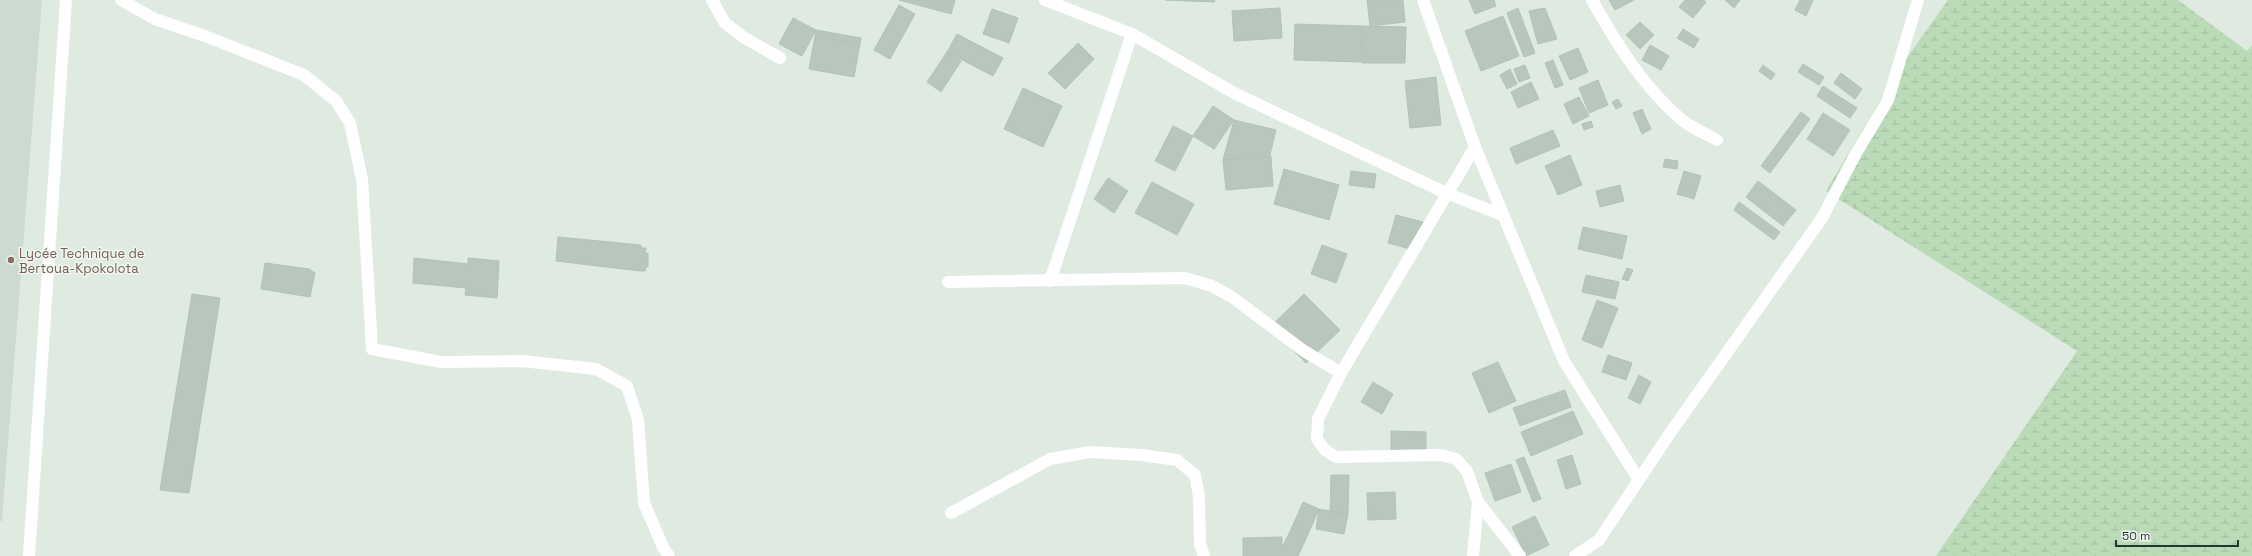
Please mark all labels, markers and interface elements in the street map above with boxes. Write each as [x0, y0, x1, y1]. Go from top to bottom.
place label: Lycée Technique de Bertoua-Kpokolota [19, 245, 145, 277]
marker: Lycée Technique de Bertoua-Kpokolota [6, 255, 16, 265]
scale bar [2116, 522, 2238, 548]
text: 50 m [2122, 528, 2150, 544]

